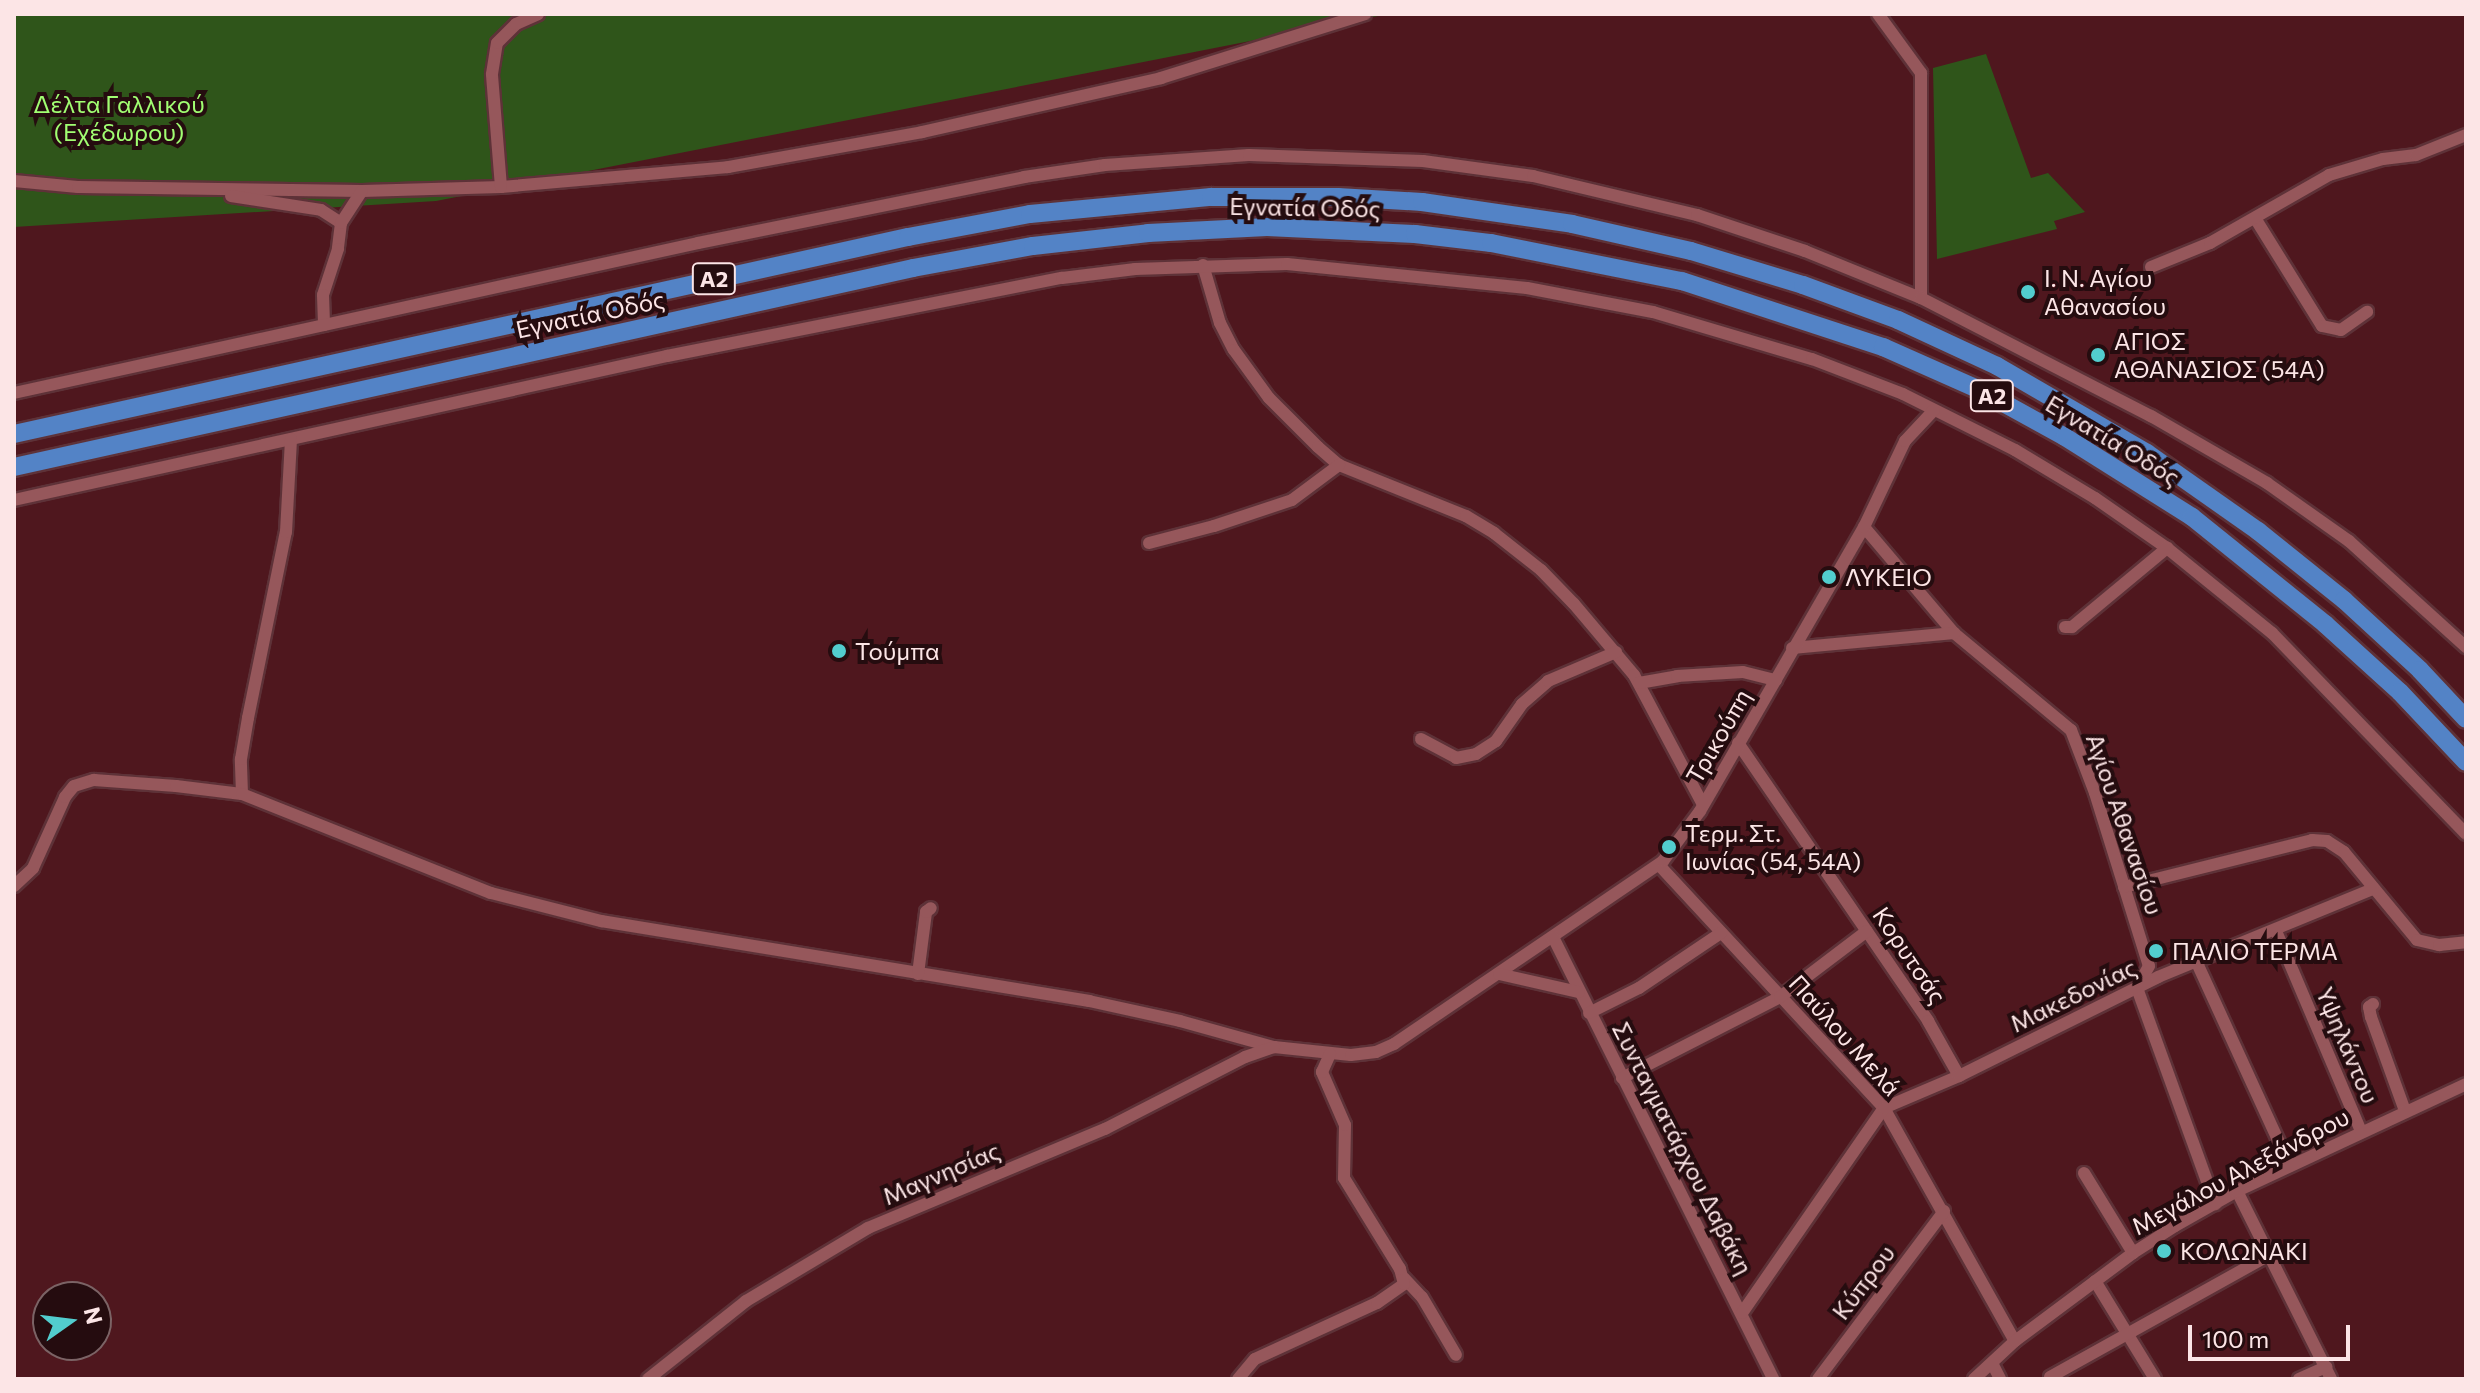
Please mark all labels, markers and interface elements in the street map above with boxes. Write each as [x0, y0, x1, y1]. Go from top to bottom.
park label: Δέλτα Γαλλικού (Εχέδωρου) [33, 90, 205, 146]
street label: Εγνατία Οδός [1229, 191, 1381, 223]
road number: Α2 [690, 261, 738, 297]
place label: Ι. Ν. Αγίου Αθανασίου [2044, 264, 2166, 320]
marker: Ι. Ν. Αγίου Αθανασίου [2019, 283, 2037, 301]
street label: Εγνατία Οδός [513, 284, 667, 344]
place label: ΑΓΙΟΣ ΑΘΑΝΑΣΙΟΣ (54Α) [2114, 327, 2325, 383]
marker: ΑΓΙΟΣ ΑΘΑΝΑΣΙΟΣ (54Α) [2089, 346, 2107, 364]
road number: Α2 [1968, 378, 2016, 414]
street label: Εγνατία Οδός [2041, 389, 2185, 491]
place label: ΛΥΚΕΙΟ [1845, 563, 1932, 591]
marker: ΛΥΚΕΙΟ [1820, 568, 1838, 586]
place label: Τούμπα [855, 637, 940, 665]
marker: Τούμπα [830, 642, 848, 660]
street label: Τρικούπη [1680, 684, 1756, 788]
street label: Αγίου Αθανασίου [2081, 730, 2169, 918]
place label: Τερμ. Στ. Ιωνίας (54, 54Α) [1685, 819, 1861, 875]
marker: Τερμ. Στ. Ιωνίας (54, 54Α) [1660, 838, 1678, 856]
street label: Κορυτσάς [1867, 901, 1953, 1009]
place label: ΠΑΛΙΟ ΤΕΡΜΑ [2172, 937, 2338, 965]
marker: ΠΑΛΙΟ ΤΕΡΜΑ [2147, 942, 2165, 960]
street label: Μακεδονίας [2005, 952, 2141, 1038]
street label: Παύλου Μελά [1783, 969, 1907, 1101]
street label: Υψηλάντου [2311, 982, 2385, 1108]
street label: Συνταγματάρχου Δαβάκη [1607, 1017, 1759, 1279]
street label: Μεγάλου Αλεξάνδρου [2126, 1102, 2354, 1240]
street label: Μαγνησίας [878, 1135, 1004, 1211]
place label: ΚΟΛΩΝΑΚΙ [2180, 1237, 2308, 1265]
street label: Κύπρου [1826, 1239, 1900, 1325]
marker: ΚΟΛΩΝΑΚΙ [2155, 1242, 2173, 1260]
north arrow [32, 1281, 112, 1361]
text: N [79, 1304, 109, 1327]
scale bar [2192, 1309, 2354, 1359]
text: 100 m [2202, 1324, 2269, 1353]

